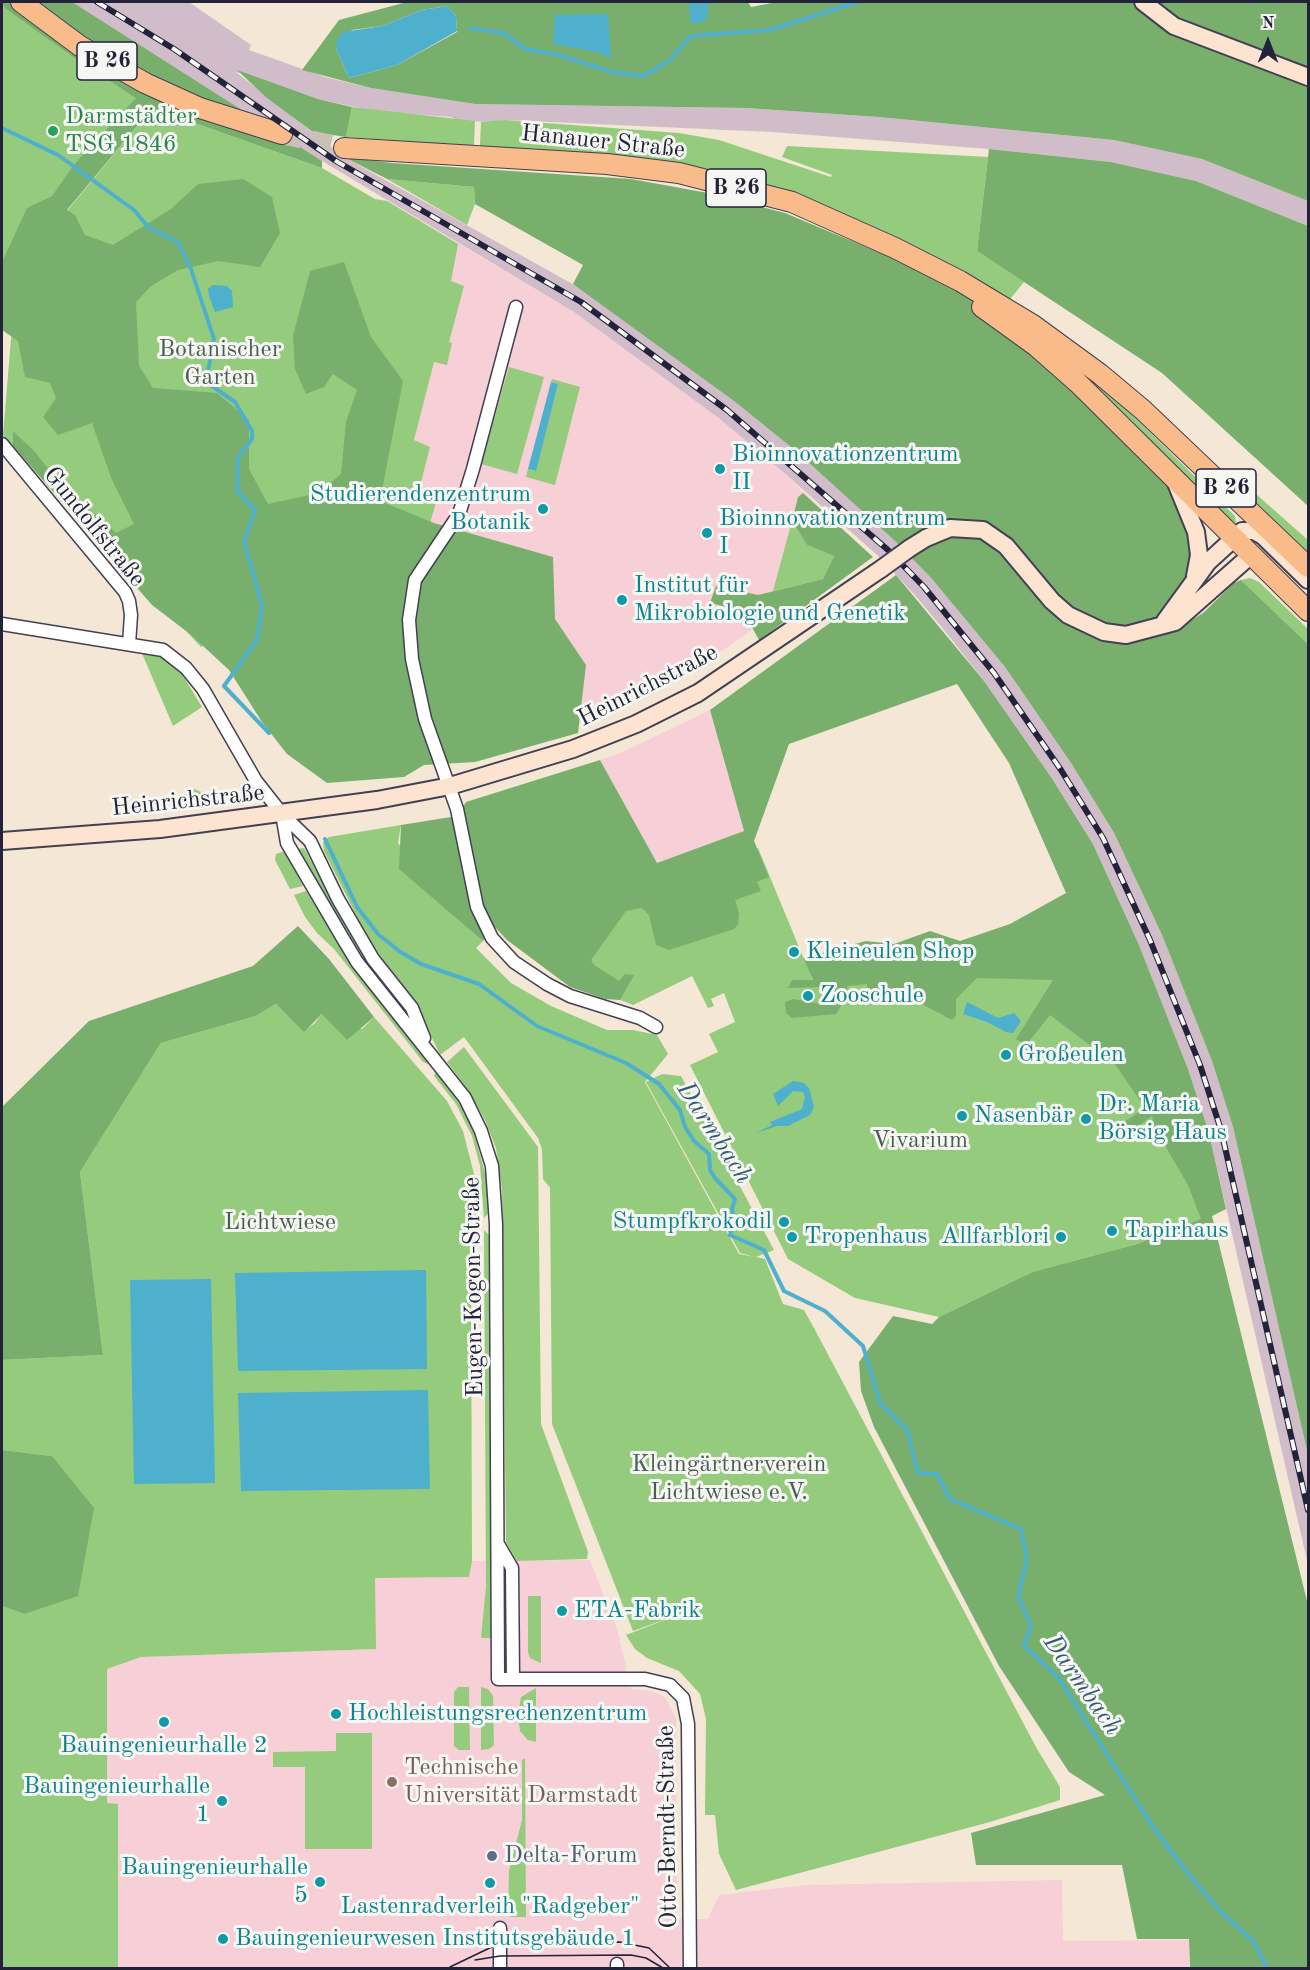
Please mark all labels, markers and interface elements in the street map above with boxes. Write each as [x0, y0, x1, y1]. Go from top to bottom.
north arrow [1238, 12, 1298, 72]
text: N [1262, 16, 1274, 32]
road number: B 26 [77, 42, 137, 80]
place label: Darmstädter TSG 1846 [65, 103, 197, 159]
street label: Hanauer Straße [520, 119, 686, 165]
marker: Darmstädter TSG 1846 [46, 124, 60, 138]
road number: B 26 [706, 169, 766, 207]
park label: Botanischer Garten [159, 336, 281, 392]
place label: Bioinnovationzentrum II [732, 441, 958, 497]
street label: Gundolfstraße [37, 461, 151, 593]
marker: Bioinnovationzentrum II [713, 462, 727, 476]
road number: B 26 [1196, 469, 1256, 507]
place label: Studierendenzentrum Botanik [310, 481, 531, 537]
marker: Studierendenzentrum Botanik [536, 502, 550, 516]
place label: Bioinnovationzentrum I [719, 505, 945, 561]
marker: Bioinnovationzentrum I [700, 526, 714, 540]
place label: Institut für Mikrobiologie und Genetik [634, 572, 906, 628]
marker: Institut für Mikrobiologie und Genetik [615, 593, 629, 607]
street label: Heinrichstraße [573, 638, 723, 734]
street label: Heinrichstraße [110, 779, 266, 823]
place label: Kleineulen Shop [806, 938, 974, 966]
marker: Kleineulen Shop [787, 945, 801, 959]
place label: Zooschule [820, 982, 924, 1010]
marker: Zooschule [801, 989, 815, 1003]
place label: Großeulen [1018, 1041, 1124, 1069]
marker: Großeulen [999, 1048, 1013, 1062]
water label: Darmbach [669, 1076, 759, 1190]
place label: Dr. Maria Börsig Haus [1098, 1091, 1227, 1147]
place label: Nasenbär [974, 1102, 1073, 1130]
marker: Nasenbär [955, 1109, 969, 1123]
marker: Dr. Maria Börsig Haus [1079, 1112, 1093, 1126]
park label: Vivarium [872, 1127, 968, 1155]
street label: Eugen-Kogon-Straße [458, 1176, 490, 1398]
place label: Stumpfkrokodil [612, 1208, 772, 1236]
park label: Lichtwiese [224, 1209, 336, 1237]
marker: Stumpfkrokodil [777, 1215, 791, 1229]
place label: Tapirhaus [1124, 1217, 1229, 1245]
place label: Tropenhaus [804, 1223, 927, 1251]
place label: Allfarblori [941, 1223, 1049, 1251]
marker: Tapirhaus [1105, 1224, 1119, 1238]
marker: Tropenhaus [785, 1230, 799, 1244]
marker: Allfarblori [1054, 1230, 1068, 1244]
park label: Kleingärtnerverein Lichtwiese e.V. [632, 1451, 826, 1507]
place label: ETA-Fabrik [574, 1597, 701, 1625]
marker: ETA-Fabrik [555, 1604, 569, 1618]
water label: Darmbach [1036, 1628, 1128, 1742]
place label: Hochleistungsrechenzentrum [348, 1700, 647, 1728]
marker: Hochleistungsrechenzentrum [329, 1707, 343, 1721]
marker: Bauingenieurhalle 2 [157, 1715, 171, 1729]
street label: Otto-Berndt-Straße [652, 1725, 684, 1929]
place label: Bauingenieurhalle 2 [60, 1732, 268, 1760]
place label: Technische Universität Darmstadt [404, 1754, 638, 1810]
place label: Bauingenieurhalle 1 [23, 1773, 210, 1829]
marker: Technische Universität Darmstadt [385, 1775, 399, 1789]
marker: Bauingenieurhalle 1 [215, 1794, 229, 1808]
place label: Delta-Forum [504, 1842, 637, 1870]
marker: Delta-Forum [485, 1849, 499, 1863]
place label: Bauingenieurhalle 5 [121, 1854, 308, 1910]
marker: Bauingenieurhalle 5 [313, 1875, 327, 1889]
marker: Lastenradverleih "Radgeber" [483, 1876, 497, 1890]
place label: Lastenradverleih "Radgeber" [341, 1893, 639, 1921]
place label: Bauingenieurwesen Institutsgebäude 1 [235, 1925, 635, 1953]
marker: Bauingenieurwesen Institutsgebäude 1 [216, 1932, 230, 1946]

